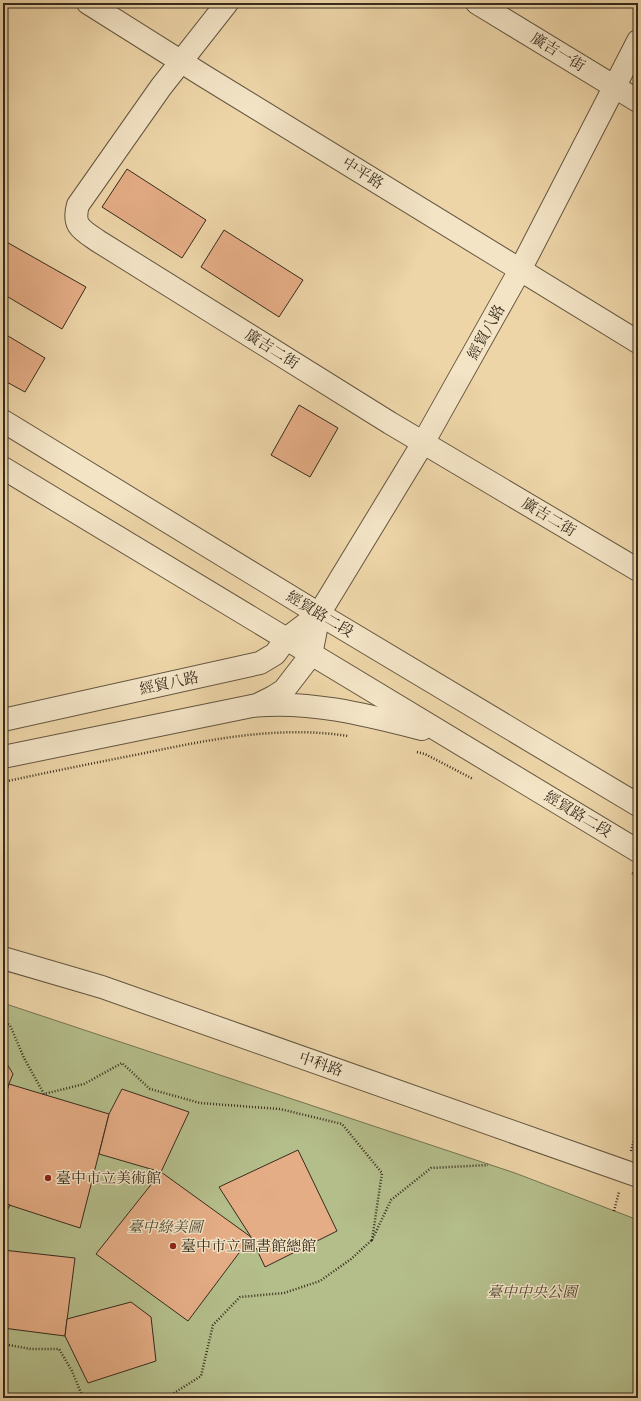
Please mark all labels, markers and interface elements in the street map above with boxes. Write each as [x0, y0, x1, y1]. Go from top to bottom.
street label: 廣吉一街 [527, 29, 588, 76]
street label: 中平路 [339, 153, 387, 193]
street label: 經貿八路 [464, 301, 509, 363]
street label: 廣吉二街 [241, 325, 302, 373]
street label: 廣吉二街 [518, 494, 579, 541]
street label: 經貿路二段 [283, 587, 357, 642]
street label: 經貿八路 [138, 668, 200, 699]
street label: 經貿路二段 [541, 787, 615, 842]
street label: 中科路 [296, 1048, 345, 1081]
place label: 臺中市立美術館 [56, 1169, 161, 1188]
marker: 臺中市立美術館 [43, 1173, 53, 1183]
park label: 臺中綠美圖 [127, 1218, 205, 1237]
place label: 臺中市立圖書館總館 [181, 1237, 316, 1256]
marker: 臺中市立圖書館總館 [168, 1241, 178, 1251]
park label: 臺中中央公園 [487, 1283, 579, 1302]

